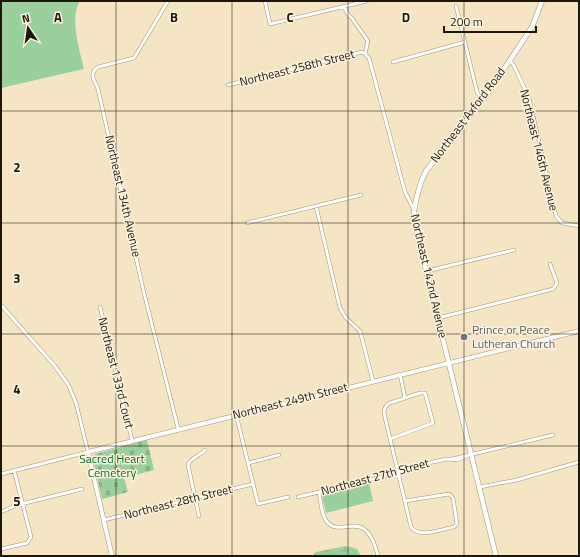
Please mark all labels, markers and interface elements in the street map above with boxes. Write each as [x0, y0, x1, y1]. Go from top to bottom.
text: A [54, 7, 62, 27]
text: B [170, 7, 178, 27]
text: C [286, 7, 294, 27]
text: D [402, 7, 410, 27]
north arrow [8, 8, 48, 48]
scale bar [444, 8, 536, 34]
text: N [20, 10, 31, 27]
text: 200 m [450, 12, 483, 31]
street label: Northeast 258th Street [237, 44, 357, 91]
street label: Northeast Axford Road [425, 63, 510, 167]
street label: Northeast 146th Avenue [515, 87, 564, 213]
street label: Northeast 134th Avenue [100, 133, 147, 259]
text: 2 [13, 157, 21, 177]
street label: Northeast 142nd Avenue [406, 212, 453, 340]
text: 3 [13, 268, 21, 288]
street label: Northeast 133rd Court [93, 315, 140, 431]
place label: Prince or Peace Lutheran Church [472, 320, 555, 353]
marker: Prince or Peace Lutheran Church [459, 332, 469, 342]
street label: Northeast 249th Street [230, 377, 350, 424]
text: 4 [13, 379, 21, 399]
park label: Sacred Heart Cemetery [79, 449, 145, 482]
street label: Northeast 27th Street [319, 453, 432, 500]
street label: Northeast 28th Street [122, 479, 235, 524]
text: 5 [13, 491, 21, 511]

